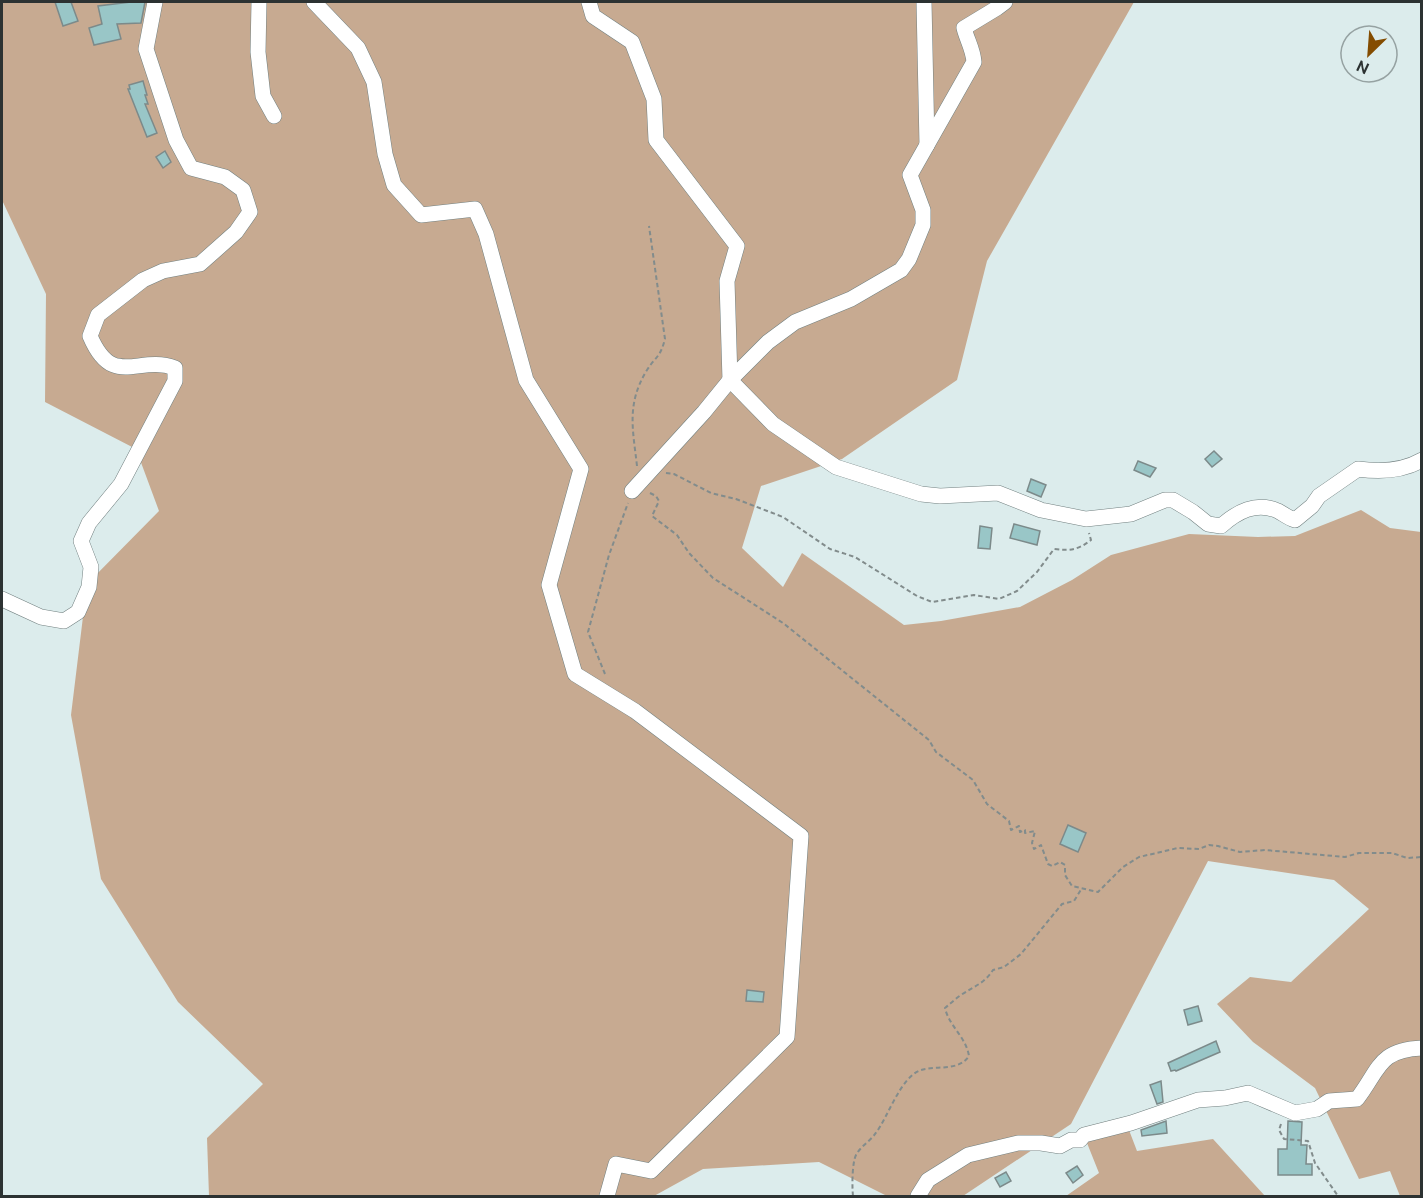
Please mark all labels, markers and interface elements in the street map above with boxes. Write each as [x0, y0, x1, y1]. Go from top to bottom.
north arrow [1339, 24, 1399, 84]
text: N [1353, 57, 1372, 78]

